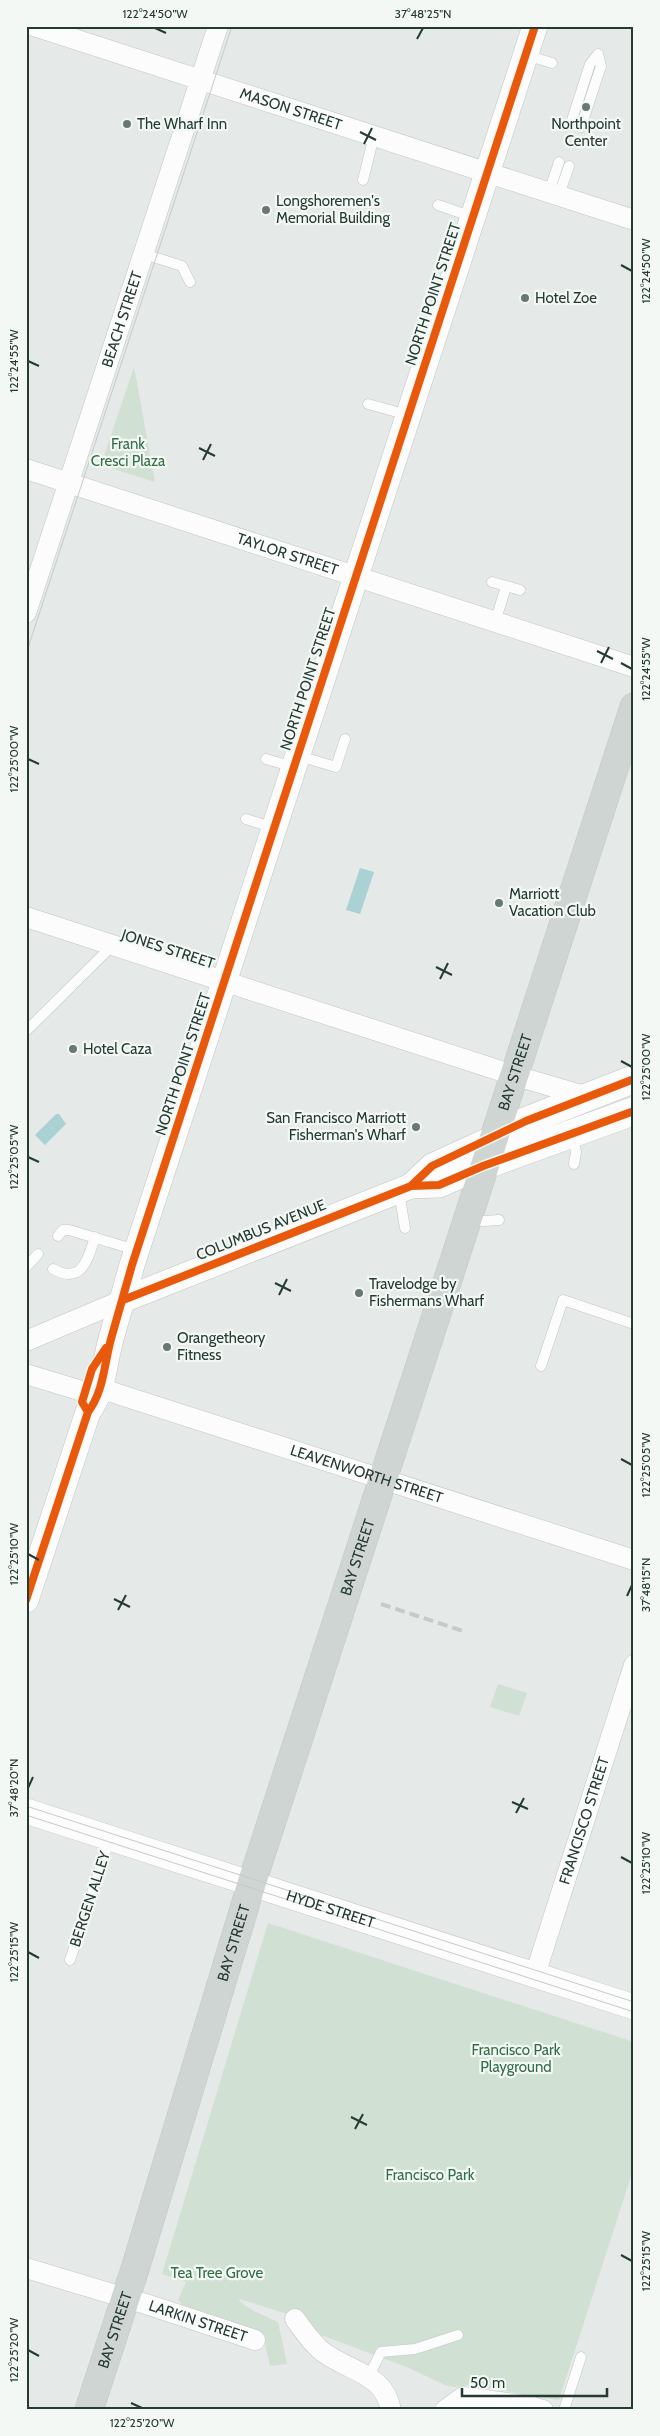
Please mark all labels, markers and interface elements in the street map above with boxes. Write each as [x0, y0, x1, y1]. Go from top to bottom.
text: 122°24'50"W [122, 6, 188, 21]
text: 37°48'25"N [394, 6, 452, 21]
street label: MASON STREET [238, 84, 344, 134]
marker: Northpoint Center [580, 101, 592, 113]
place label: The Wharf Inn [137, 115, 227, 133]
place label: Northpoint Center [551, 115, 621, 150]
marker: The Wharf Inn [121, 118, 133, 130]
place label: Longshoremen's Memorial Building [276, 192, 390, 227]
marker: Longshoremen's Memorial Building [260, 204, 272, 216]
street label: NORTH POINT STREET [401, 220, 465, 368]
text: 122°24'50"W [638, 238, 653, 304]
street label: BEACH STREET [98, 269, 146, 370]
place label: Hotel Zoe [535, 289, 597, 307]
marker: Hotel Zoe [519, 292, 531, 304]
text: 122°24'55"W [6, 329, 21, 393]
park label: Frank Cresci Plaza [91, 435, 166, 470]
street label: TAYLOR STREET [235, 529, 340, 579]
street label: NORTH POINT STREET [276, 605, 340, 753]
text: 122°24'55"W [638, 637, 653, 701]
text: 122°25'00"W [6, 725, 21, 792]
place label: Marriott Vacation Club [509, 885, 596, 920]
marker: Marriott Vacation Club [493, 897, 505, 909]
street label: JONES STREET [118, 925, 217, 973]
street label: NORTH POINT STREET [151, 990, 215, 1138]
street label: BAY STREET [494, 1032, 536, 1113]
text: 122°25'00"W [638, 1033, 653, 1100]
place label: Hotel Caza [83, 1040, 153, 1058]
marker: Hotel Caza [67, 1043, 79, 1055]
place label: San Francisco Marriott Fisherman's Wharf [266, 1109, 406, 1144]
marker: San Francisco Marriott Fisherman's Wharf [410, 1121, 422, 1133]
text: 122°25'05"W [6, 1124, 21, 1189]
street label: COLUMBUS AVENUE [194, 1196, 328, 1264]
place label: Travelodge by Fishermans Wharf [369, 1275, 484, 1310]
marker: Travelodge by Fishermans Wharf [353, 1287, 365, 1299]
place label: Orangetheory Fitness [177, 1329, 266, 1364]
marker: Orangetheory Fitness [161, 1341, 173, 1353]
text: 122°25'05"W [638, 1432, 653, 1497]
street label: LEAVENWORTH STREET [288, 1441, 445, 1507]
street label: BAY STREET [337, 1517, 378, 1598]
text: 122°25'10"W [6, 1522, 21, 1585]
text: 37°48'15"N [638, 1558, 653, 1612]
street label: FRANCISCO STREET [555, 1755, 613, 1887]
text: 37°48'20"N [6, 1759, 21, 1817]
text: 122°25'10"W [638, 1831, 653, 1894]
street label: BERGEN ALLEY [66, 1848, 114, 1949]
street label: HYDE STREET [284, 1886, 377, 1932]
street label: BAY STREET [214, 1902, 254, 1984]
text: 122°25'15"W [6, 1921, 21, 1982]
park label: Francisco Park Playground [472, 2041, 561, 2076]
park label: Francisco Park [386, 2166, 475, 2184]
text: 122°25'15"W [638, 2230, 653, 2291]
park label: Tea Tree Grove [171, 2264, 264, 2282]
street label: BAY STREET [94, 2290, 136, 2371]
street label: LARKIN STREET [146, 2297, 249, 2346]
text: 122°25'20"W [6, 2317, 21, 2382]
scale bar [462, 2366, 608, 2398]
text: 50 m [470, 2374, 505, 2392]
text: 122°25'20"W [110, 2415, 175, 2430]

